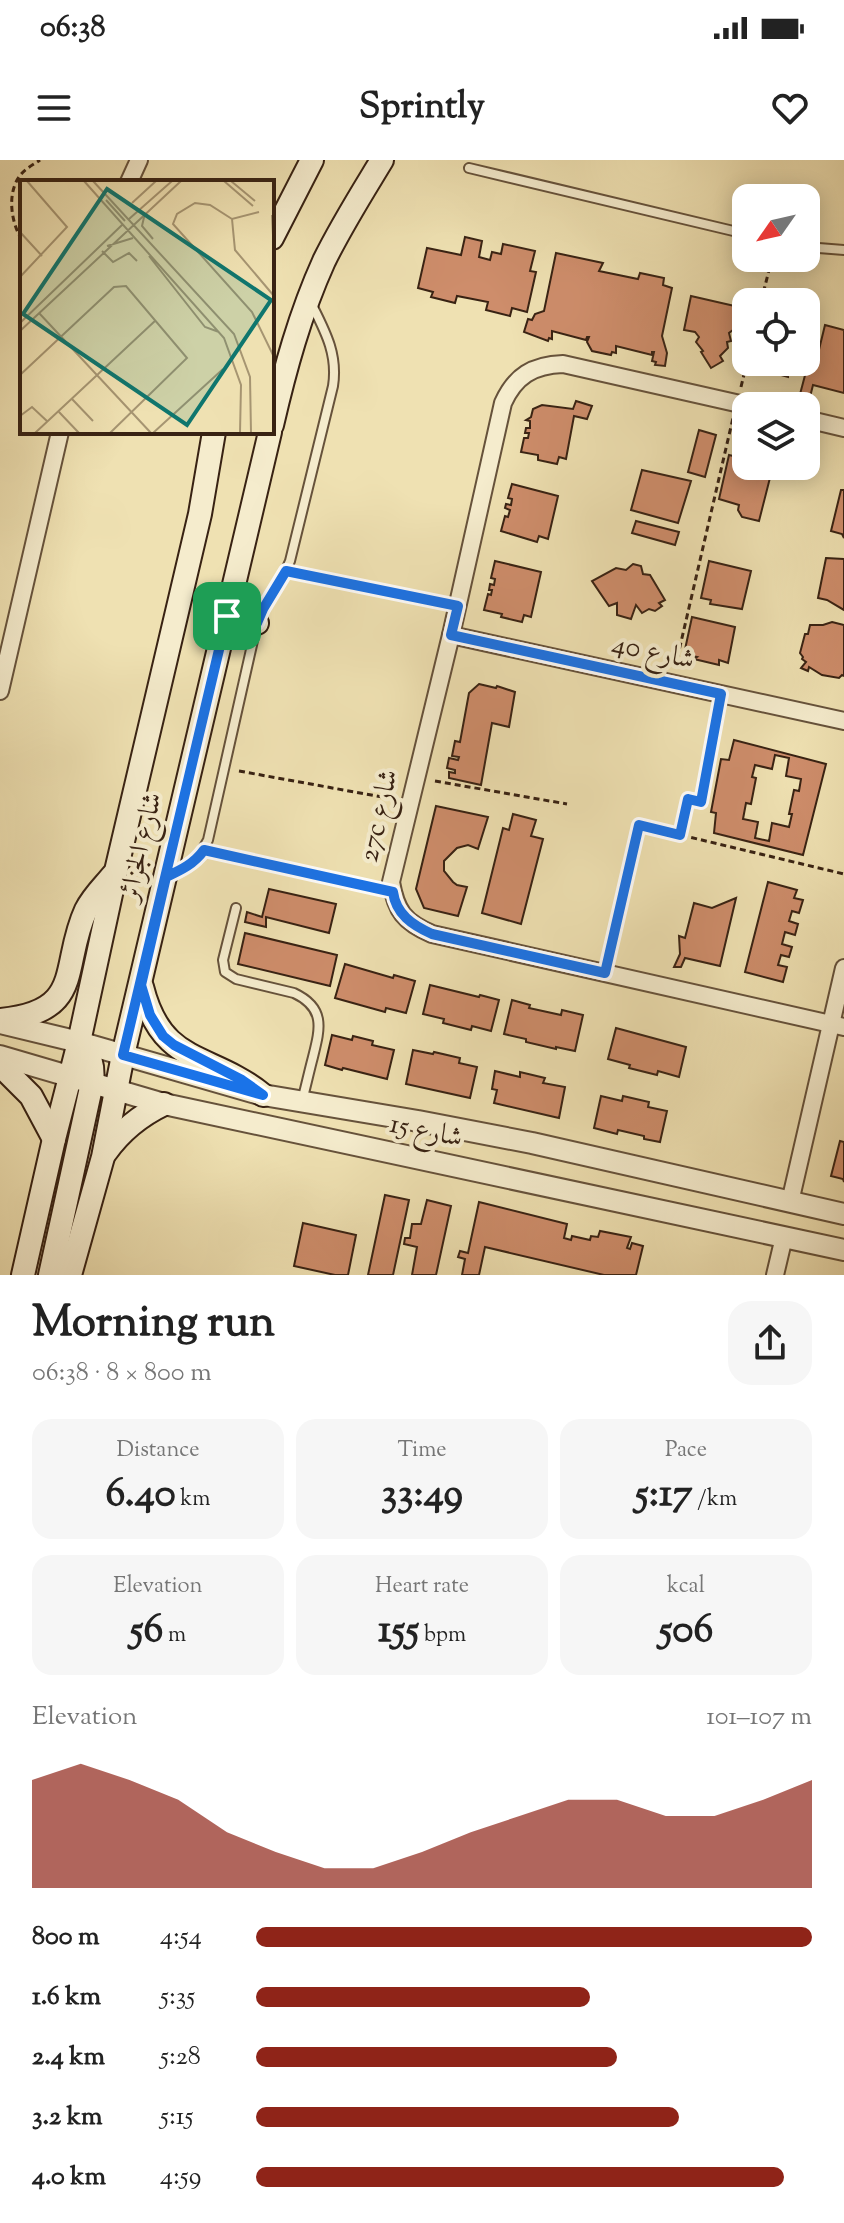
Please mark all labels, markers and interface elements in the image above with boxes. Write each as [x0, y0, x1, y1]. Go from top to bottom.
text: 06:38 [40, 7, 105, 50]
text: Sprintly [359, 82, 485, 134]
icon: menu [32, 86, 76, 130]
icon: heart [768, 86, 812, 130]
inset map [20, 180, 274, 434]
north arrow [732, 184, 820, 272]
map controls [732, 184, 820, 480]
button: locate [732, 288, 820, 376]
button: layers [732, 392, 820, 480]
pin [193, 582, 261, 650]
icon: arrive [205, 594, 249, 638]
street label: شارع 40 [608, 625, 698, 682]
street label: 27c شارع [350, 766, 411, 866]
street label: شارع الجزائر [109, 789, 175, 908]
street label: شارع 15 [386, 1105, 466, 1160]
text: Morning run [32, 1293, 275, 1356]
button: share [728, 1301, 812, 1385]
text: 06:38 · 8 × 800 m [32, 1355, 212, 1392]
text: Distance [117, 1435, 199, 1467]
text: Time [398, 1435, 446, 1467]
text: Pace [665, 1435, 707, 1467]
text: 6.40 [105, 1467, 176, 1524]
text: 33:49 [381, 1467, 463, 1524]
text: 5:17 [635, 1467, 693, 1524]
text: km [176, 1484, 211, 1516]
text: /km [693, 1484, 737, 1516]
text: Elevation [113, 1571, 203, 1603]
text: Heart rate [375, 1571, 469, 1603]
text: kcal [667, 1571, 705, 1603]
text: 56 [130, 1603, 163, 1660]
text: 155 [378, 1603, 419, 1660]
text: 506 [659, 1603, 713, 1660]
text: m [163, 1620, 186, 1652]
text: bpm [419, 1620, 466, 1652]
text: Elevation [32, 1699, 137, 1736]
text: 101–107 m [706, 1699, 812, 1736]
text: 800 m [32, 1919, 100, 1956]
text: 4:54 [160, 1919, 202, 1956]
text: 1.6 km [32, 1979, 101, 2016]
text: 5:35 [160, 1979, 195, 2016]
text: 2.4 km [32, 2039, 105, 2076]
text: 5:28 [160, 2039, 201, 2076]
text: 3.2 km [32, 2099, 102, 2136]
text: 5:15 [160, 2099, 193, 2136]
text: 4.0 km [32, 2159, 106, 2196]
text: 4:59 [160, 2159, 201, 2196]

